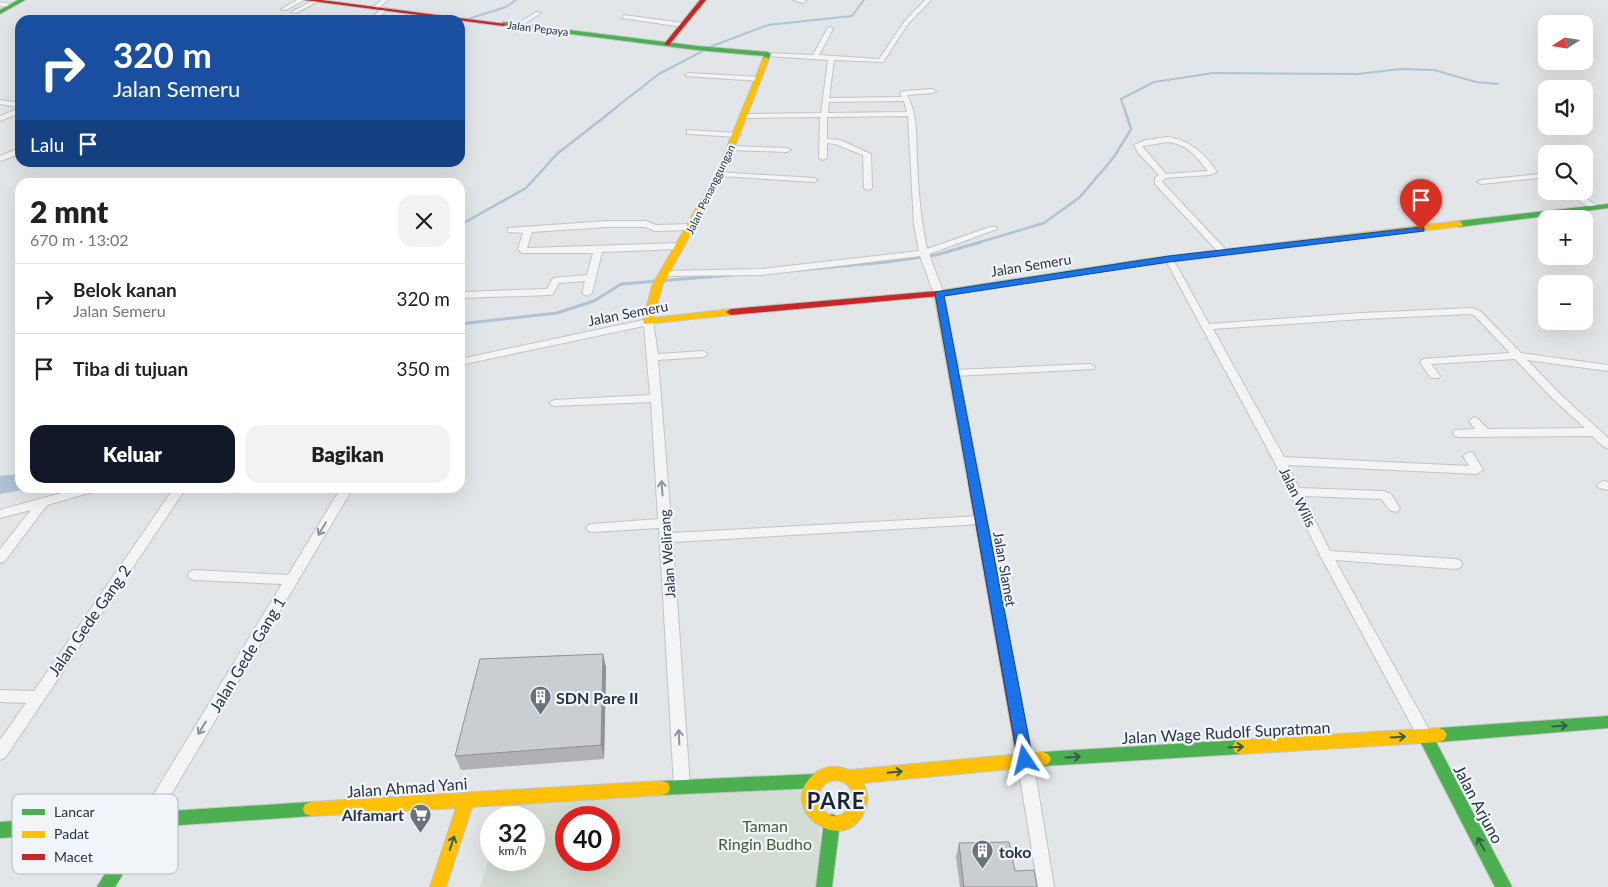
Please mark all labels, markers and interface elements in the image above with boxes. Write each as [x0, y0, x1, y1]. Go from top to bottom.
north arrow [1538, 15, 1592, 70]
map controls [1538, 15, 1593, 330]
street label: Jalan Pepaya [507, 18, 569, 38]
text: 320 m [113, 33, 212, 75]
icon: right [30, 35, 95, 100]
text: Jalan Semeru [113, 75, 240, 102]
button: sound [1538, 80, 1593, 135]
icon: arrive [74, 130, 102, 158]
text: Lalu [30, 133, 64, 156]
street label: Jalan Penanggungan [683, 142, 737, 236]
button: search [1538, 145, 1593, 200]
pin [1400, 179, 1442, 230]
icon: arrive [1407, 186, 1435, 214]
text: 2 mnt [30, 193, 108, 229]
button: close [398, 195, 450, 247]
button: + [1538, 210, 1593, 265]
text: 670 m · 13:02 [30, 230, 129, 249]
street label: Jalan Semeru [990, 250, 1072, 280]
button: − [1538, 275, 1593, 330]
text: Belok kanan [73, 278, 177, 301]
icon: right [30, 285, 58, 313]
text: 320 m [396, 287, 450, 310]
street label: Jalan Semeru [587, 297, 669, 329]
text: Jalan Semeru [73, 301, 166, 320]
icon: arrive [30, 355, 58, 383]
text: Tiba di tujuan [73, 357, 188, 380]
text: 350 m [396, 357, 450, 380]
button: Keluar [30, 425, 235, 483]
button: Bagikan [245, 425, 450, 483]
street label: Jalan Wilis [1276, 464, 1320, 530]
one-way arrow [657, 480, 667, 496]
street label: Jalan Welirang [655, 509, 679, 599]
one-way arrow [317, 522, 327, 537]
street label: Jalan Slamet [990, 530, 1020, 608]
street label: Jalan Gede Gang 2 [44, 561, 134, 679]
street label: Jalan Gede Gang 1 [205, 593, 289, 715]
building icon: SDN Pare II [528, 685, 552, 716]
place label: SDN Pare II [556, 688, 639, 707]
street label: Jalan Wage Rudolf Supratman [1121, 717, 1331, 747]
one-way arrow [196, 721, 206, 735]
one-way arrow [1552, 721, 1568, 730]
one-way arrow [675, 730, 684, 746]
position arrow [998, 733, 1050, 785]
one-way arrow [1390, 733, 1406, 742]
one-way arrow [1227, 743, 1243, 752]
one-way arrow [1065, 753, 1081, 762]
street label: Jalan Arjuno [1450, 762, 1508, 846]
one-way arrow [887, 768, 903, 777]
street label: Jalan Ahmad Yani [346, 773, 468, 801]
district label: PARE [807, 787, 865, 814]
legend [12, 794, 178, 874]
supermarket icon: Alfamart [408, 802, 432, 833]
text: Lancar [54, 803, 95, 820]
place label: Alfamart [341, 805, 404, 824]
speed limit sign: 40 [555, 806, 620, 871]
park label: Taman Ringin Budho [718, 816, 812, 853]
text: 32 [498, 817, 527, 847]
text: Padat [54, 825, 89, 842]
one-way arrow [448, 836, 457, 851]
one-way arrow [1476, 837, 1485, 852]
building icon: toko [971, 839, 995, 870]
place label: toko [999, 842, 1031, 861]
text: km/h [498, 843, 527, 858]
text: Macet [54, 848, 93, 865]

